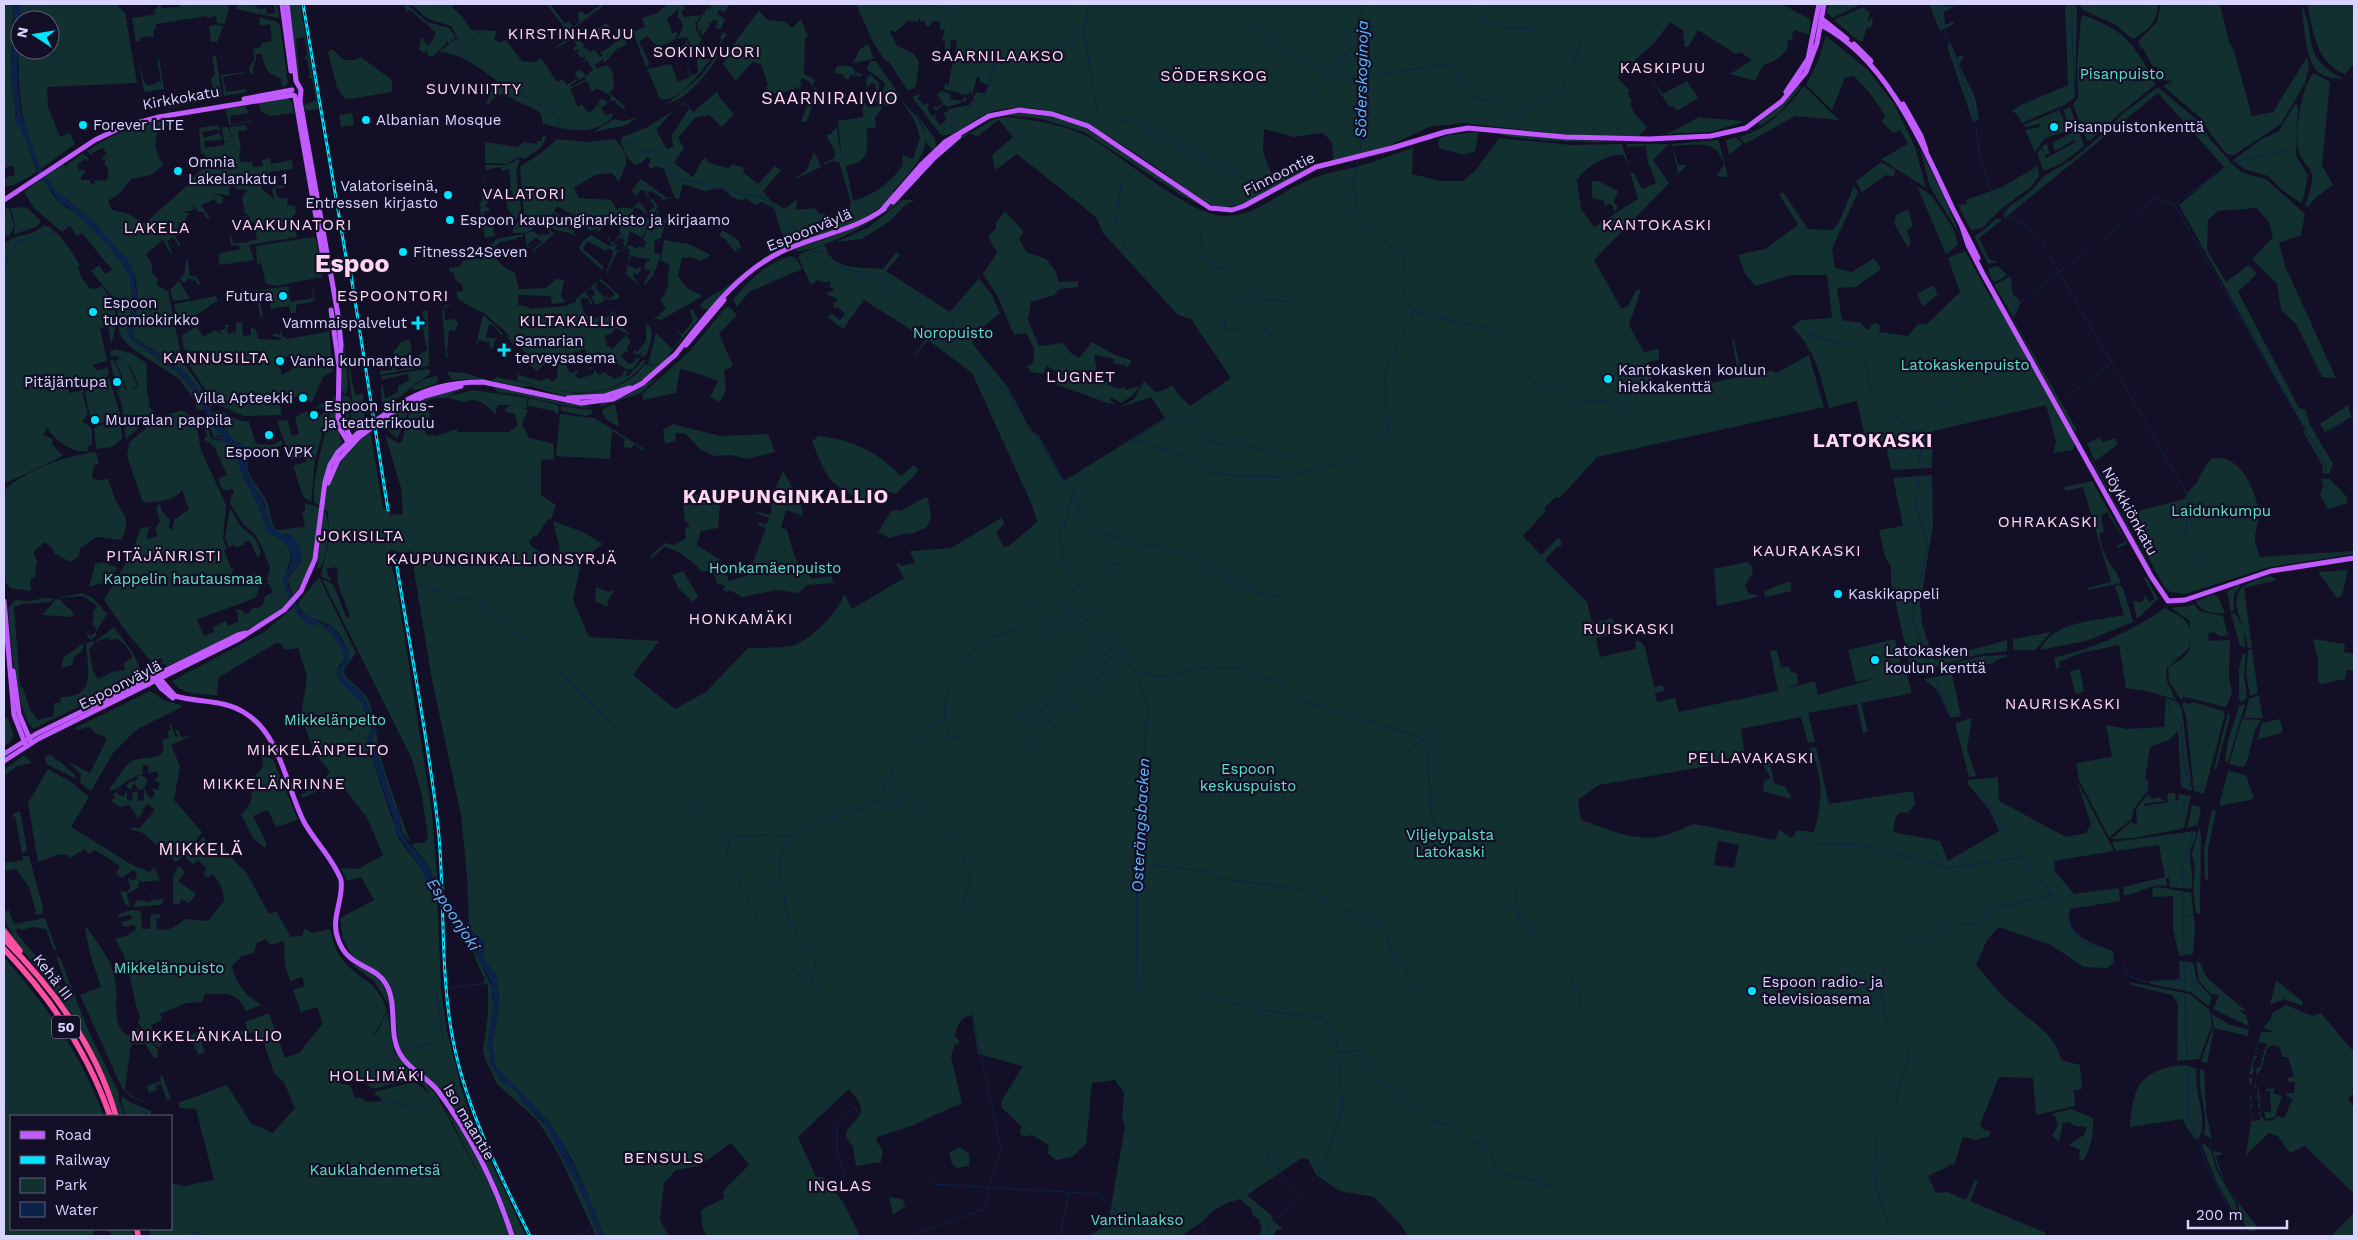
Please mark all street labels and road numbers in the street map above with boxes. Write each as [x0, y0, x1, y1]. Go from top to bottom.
street label: Kirkkokatu [141, 82, 221, 114]
street label: Finnoontie [1240, 148, 1318, 200]
street label: Espoonväylä [764, 205, 855, 255]
street label: Nöykkiönkatu [2098, 463, 2162, 559]
street label: Espoonväylä [76, 656, 165, 714]
street label: Kehä III [29, 950, 77, 1004]
road number: 50 [52, 1016, 80, 1038]
street label: Iso maantie [439, 1081, 499, 1163]

